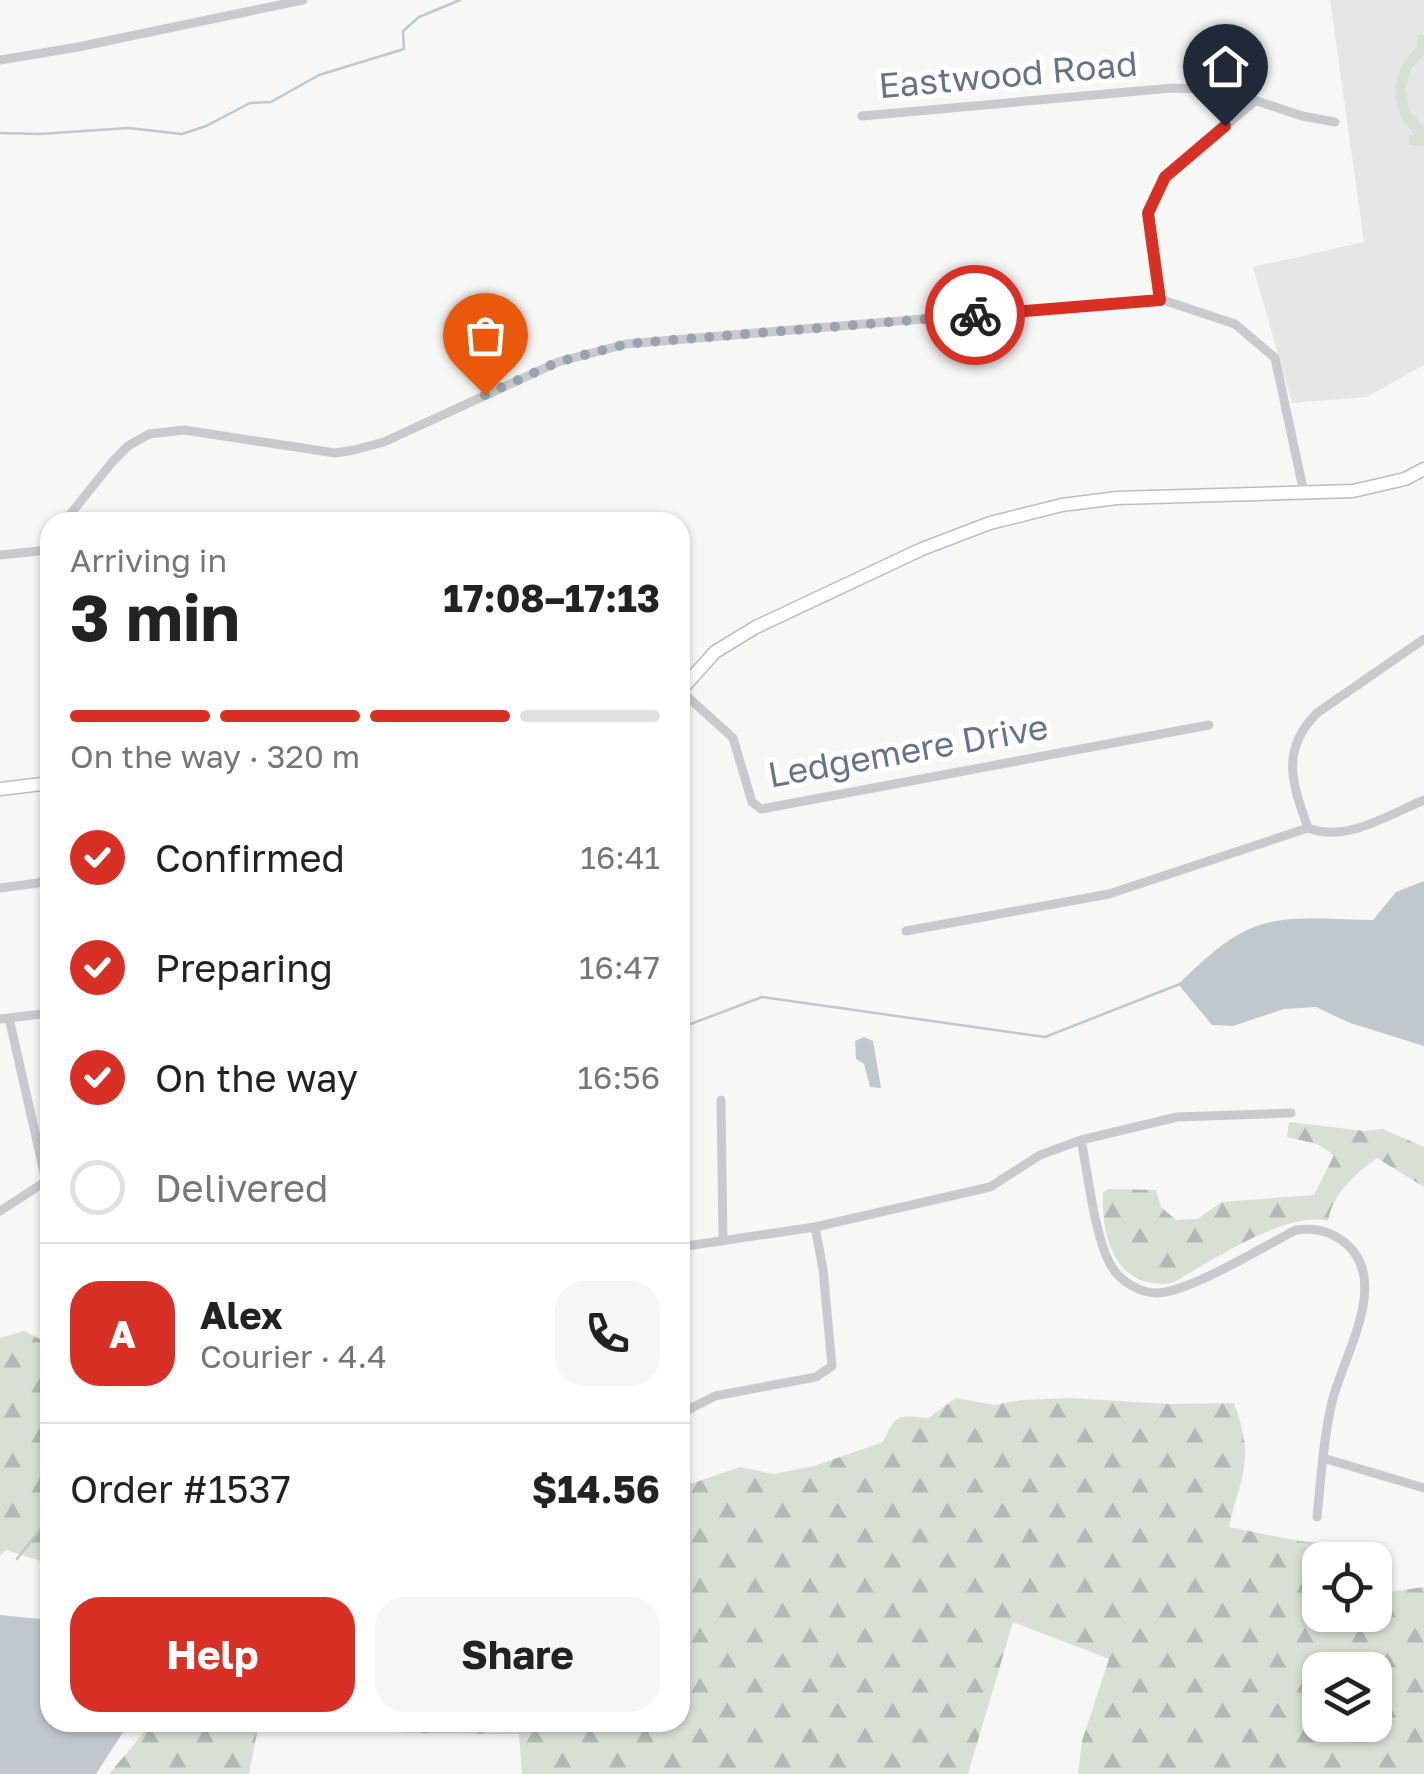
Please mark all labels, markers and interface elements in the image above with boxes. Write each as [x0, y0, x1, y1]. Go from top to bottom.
pin [1183, 24, 1268, 127]
icon: home [1198, 39, 1253, 94]
street label: Eastwood Road [877, 42, 1139, 106]
courier [925, 265, 1025, 365]
icon: bike [948, 288, 1003, 343]
pin [443, 293, 528, 396]
icon: bag [458, 308, 513, 363]
text: Arriving in [70, 541, 227, 579]
text: 17:08–17:13 [443, 575, 660, 620]
text: 3 min [70, 577, 240, 655]
street label: Ledgemere Drive [765, 705, 1051, 795]
text: On the way · 320 m [70, 737, 360, 775]
icon: check [70, 830, 125, 885]
text: Confirmed [155, 835, 345, 880]
text: 16:41 [580, 838, 660, 876]
icon: check [70, 940, 125, 995]
text: Preparing [155, 945, 333, 990]
text: 16:47 [579, 948, 660, 986]
icon: check [70, 1050, 125, 1105]
text: On the way [155, 1055, 358, 1100]
text: 16:56 [578, 1058, 660, 1096]
text: Delivered [155, 1165, 328, 1210]
button: phone [555, 1281, 660, 1386]
text: Alex [200, 1292, 283, 1337]
text: A [109, 1311, 136, 1356]
text: Courier · 4.4 [200, 1337, 387, 1375]
text: Order #1537 [70, 1466, 291, 1511]
text: $14.56 [532, 1466, 660, 1511]
map controls [1302, 1542, 1392, 1742]
button: locate [1302, 1542, 1392, 1632]
button: Help [70, 1597, 355, 1712]
button: Share [375, 1597, 660, 1712]
button: layers [1302, 1652, 1392, 1742]

